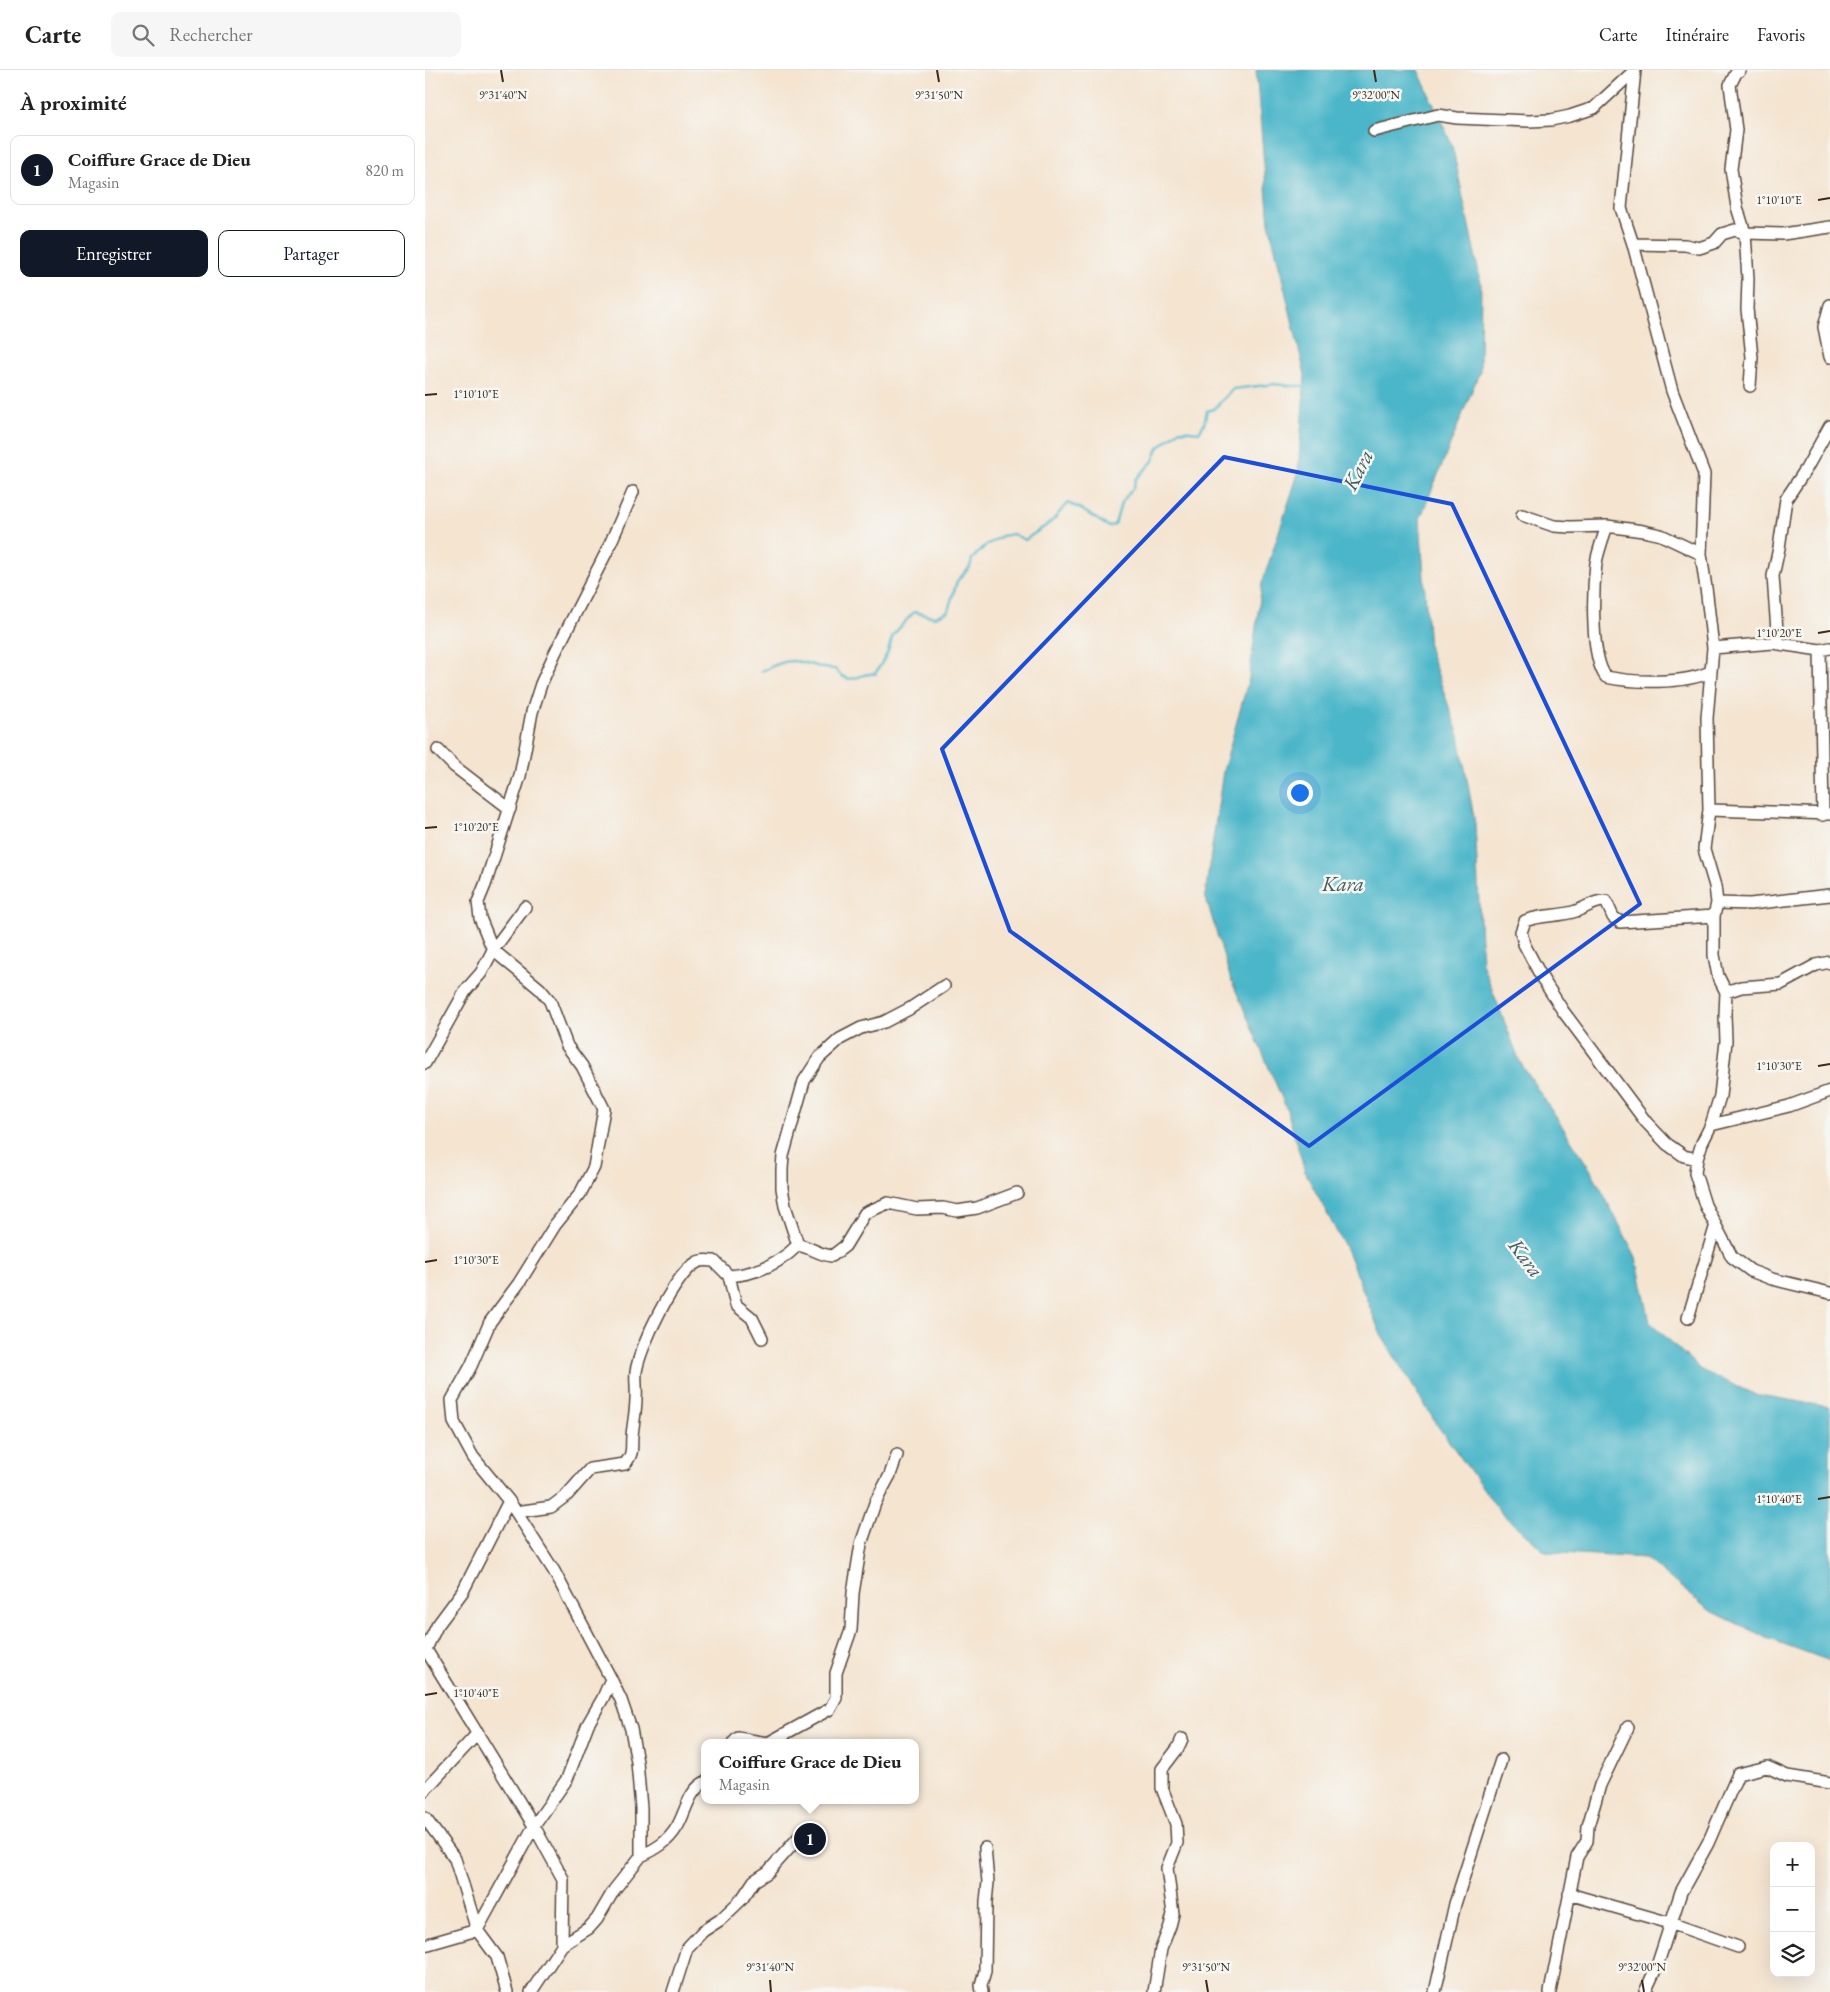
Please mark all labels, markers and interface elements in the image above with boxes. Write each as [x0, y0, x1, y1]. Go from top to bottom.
search box [111, 12, 461, 57]
text: Carte [25, 19, 81, 50]
icon: search [129, 21, 157, 49]
text: Rechercher [169, 22, 253, 47]
text: Carte [1599, 23, 1638, 46]
text: Itinéraire [1666, 23, 1729, 46]
text: Favoris [1757, 23, 1805, 46]
text: 9°31'40"N [479, 87, 528, 103]
text: 9°31'50"N [915, 87, 964, 103]
text: 9°32'00"N [1352, 87, 1401, 103]
text: À proximité [20, 89, 127, 116]
text: Coiffure Grace de Dieu [68, 147, 251, 172]
text: 1 [33, 160, 41, 181]
text: 820 m [365, 160, 404, 181]
text: Magasin [68, 172, 119, 193]
text: 1°10'10"E [1756, 192, 1802, 208]
button: Enregistrer [20, 230, 208, 277]
button: Partager [218, 230, 405, 277]
text: 1°10'10"E [453, 386, 499, 402]
water label: Kara [1336, 445, 1379, 496]
text: 1°10'20"E [1756, 625, 1802, 641]
your location [1287, 780, 1313, 806]
text: 1°10'20"E [453, 819, 499, 835]
water label: Kara [1321, 870, 1364, 897]
text: 1°10'30"E [1756, 1058, 1802, 1074]
water label: Kara [1502, 1232, 1550, 1283]
text: 1°10'30"E [453, 1252, 499, 1268]
text: 1°10'40"E [1756, 1491, 1802, 1507]
text: 1°10'40"E [453, 1685, 499, 1701]
popup [701, 1739, 919, 1804]
text: Coiffure Grace de Dieu [719, 1749, 901, 1774]
text: Magasin [719, 1774, 770, 1795]
pin: 1 [794, 1820, 826, 1858]
map controls [1770, 1842, 1815, 1977]
button: + [1770, 1842, 1815, 1887]
button: − [1770, 1887, 1815, 1932]
button: layers [1770, 1932, 1815, 1977]
text: 9°31'40"N [746, 1959, 795, 1975]
text: 9°31'50"N [1182, 1959, 1231, 1975]
text: 9°32'00"N [1618, 1959, 1667, 1975]

